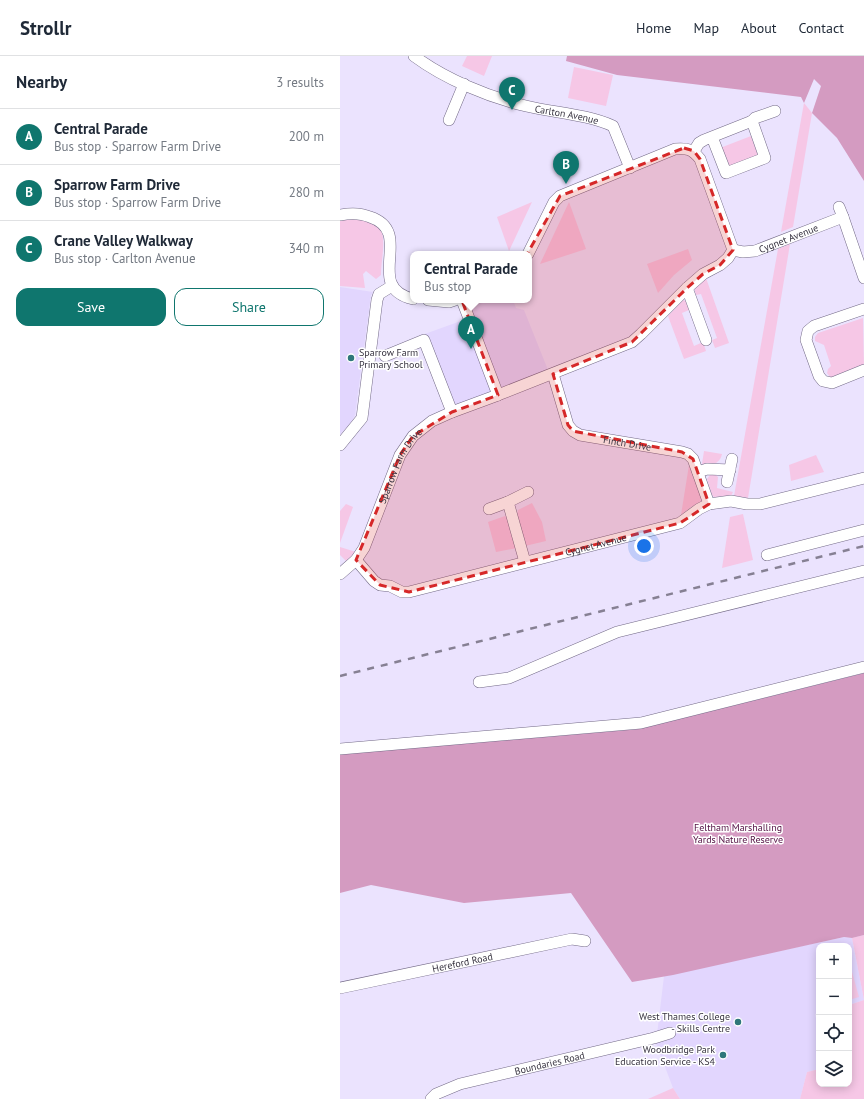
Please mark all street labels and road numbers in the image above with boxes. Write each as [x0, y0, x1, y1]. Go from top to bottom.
street label: Carlton Avenue [534, 102, 600, 127]
street label: Cygnet Avenue [757, 221, 820, 256]
street label: Sparrow Farm Drive [376, 425, 425, 506]
street label: Finch Drive [602, 433, 652, 454]
street label: Cygnet Avenue [564, 531, 628, 559]
street label: Hereford Road [431, 950, 494, 975]
street label: Boundaries Road [513, 1049, 586, 1078]

